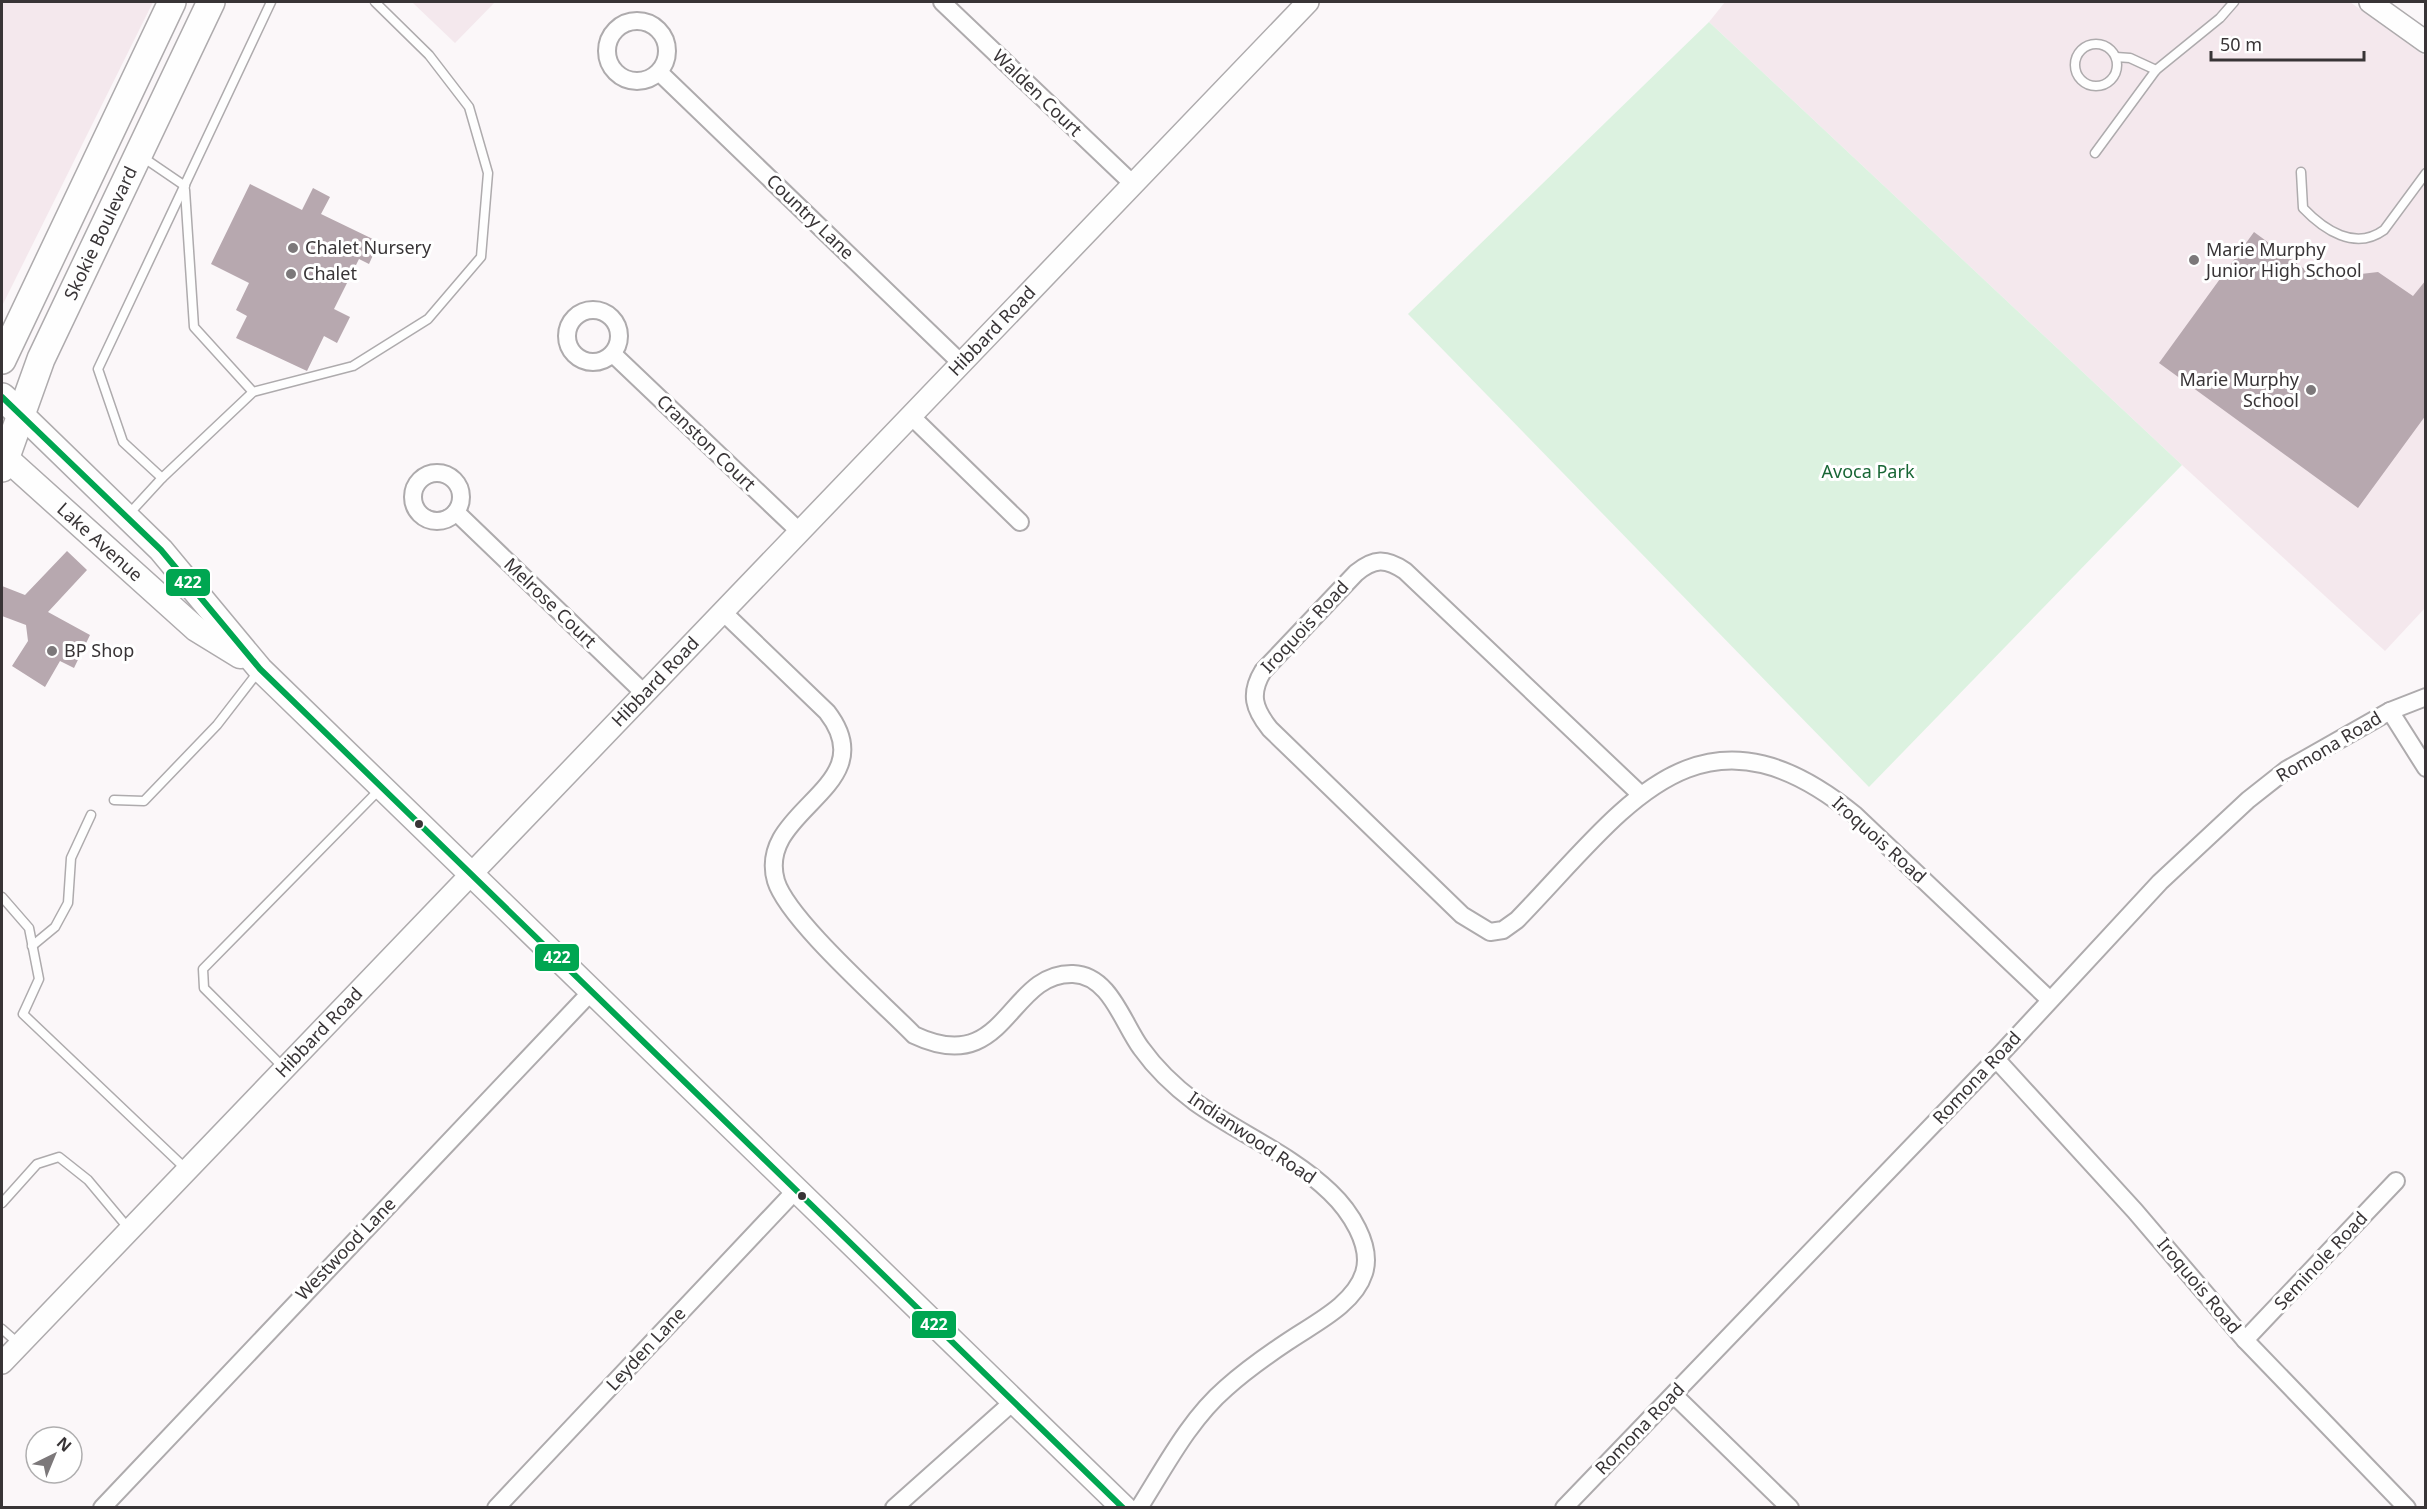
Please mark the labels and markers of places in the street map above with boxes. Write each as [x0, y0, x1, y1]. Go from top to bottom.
place label: Chalet Nursery [305, 235, 432, 259]
place label: Marie Murphy Junior High School [2204, 237, 2362, 282]
marker: Chalet Nursery [286, 241, 300, 255]
marker: Marie Murphy Junior High School [2187, 253, 2201, 267]
place label: Chalet [303, 261, 357, 285]
marker: Chalet [284, 267, 298, 281]
place label: Marie Murphy School [2179, 367, 2300, 412]
marker: Marie Murphy School [2304, 383, 2318, 397]
place label: BP Shop [64, 638, 134, 662]
marker: BP Shop [45, 644, 59, 658]
unlabelled marker [413, 818, 425, 830]
unlabelled marker [796, 1190, 808, 1202]

